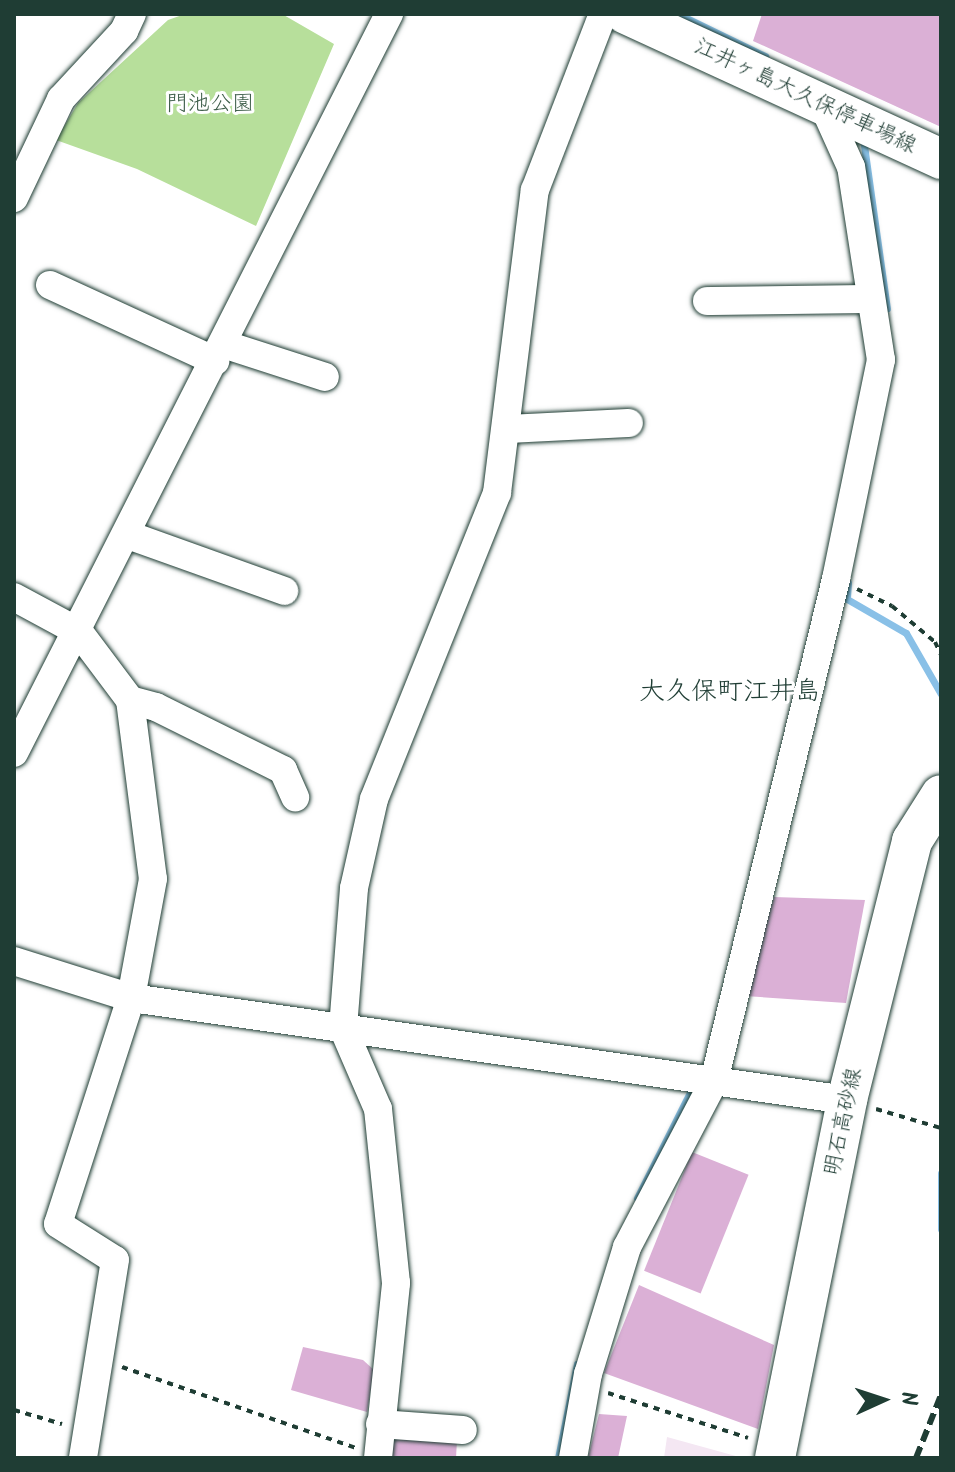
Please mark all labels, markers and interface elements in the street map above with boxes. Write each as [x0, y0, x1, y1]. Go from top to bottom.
street label: 江井ヶ島大久保停車場線 [690, 34, 920, 160]
park label: 門池公園 [166, 92, 254, 118]
district label: 大久保町江井島 [639, 677, 821, 709]
street label: 明石高砂線 [820, 1065, 868, 1179]
north arrow [843, 1360, 923, 1440]
text: N [890, 1391, 925, 1407]

